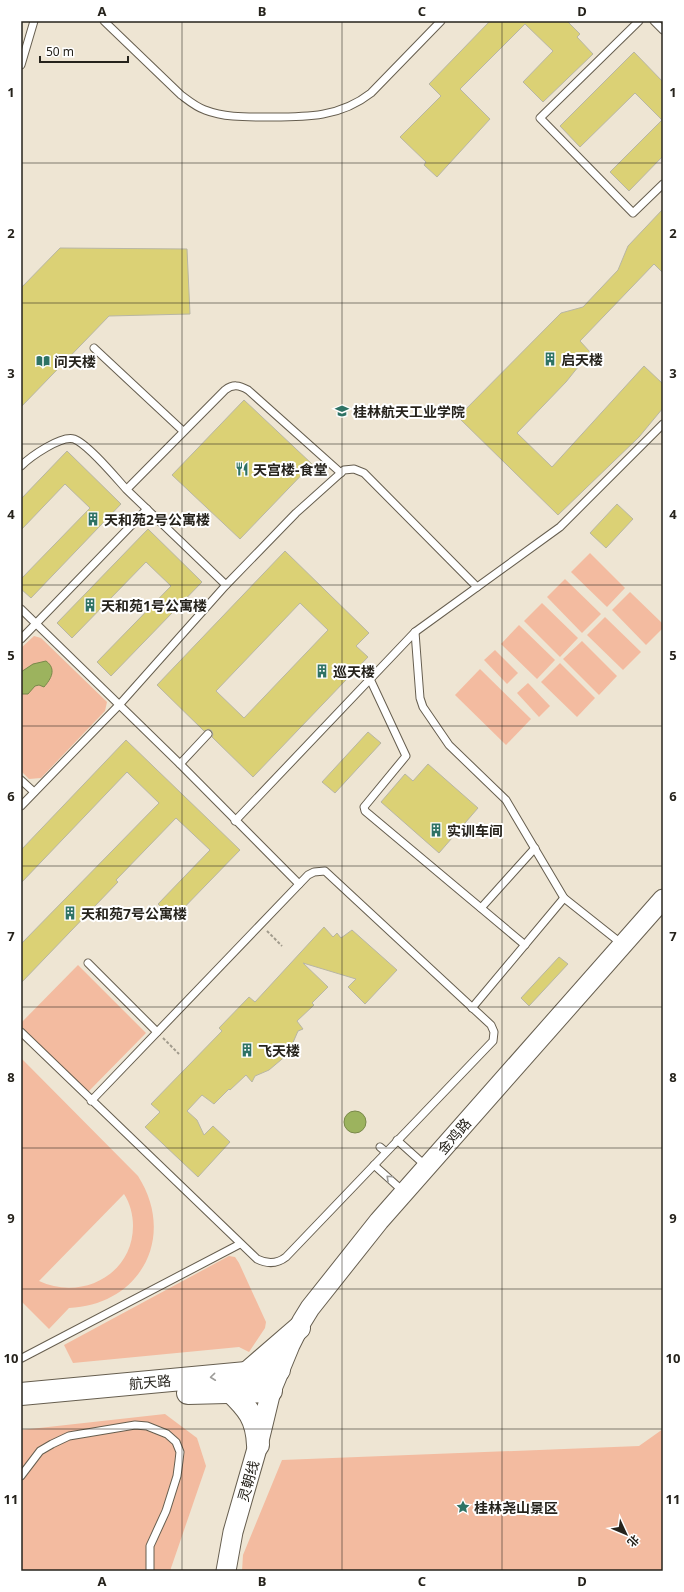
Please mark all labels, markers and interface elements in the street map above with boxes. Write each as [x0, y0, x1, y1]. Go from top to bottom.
text: A [98, 2, 107, 20]
text: B [258, 2, 266, 20]
text: C [418, 2, 426, 20]
text: D [577, 2, 587, 20]
scale bar [40, 38, 128, 64]
text: 50 m [46, 43, 74, 60]
text: 1 [7, 83, 15, 101]
text: 1 [669, 83, 677, 101]
text: 2 [7, 224, 15, 242]
text: 2 [669, 224, 677, 242]
place label: 启天楼 [561, 350, 603, 369]
building icon: 启天楼 [542, 351, 558, 367]
place label: 问天楼 [54, 352, 96, 371]
library icon: 问天楼 [35, 353, 51, 369]
text: 3 [7, 364, 15, 382]
text: 3 [669, 364, 677, 382]
place label: 桂林航天工业学院 [353, 402, 465, 421]
school or university icon: 桂林航天工业学院 [334, 403, 350, 419]
place label: 天宫楼-食堂 [253, 460, 327, 479]
restaurant icon: 天宫楼-食堂 [234, 461, 250, 477]
text: 4 [7, 505, 15, 523]
text: 4 [669, 505, 677, 523]
place label: 天和苑2号公寓楼 [104, 510, 210, 529]
building icon: 天和苑2号公寓楼 [85, 511, 101, 527]
place label: 天和苑1号公寓楼 [101, 596, 207, 615]
building icon: 天和苑1号公寓楼 [82, 597, 98, 613]
text: 5 [7, 646, 15, 664]
text: 5 [669, 646, 677, 664]
place label: 巡天楼 [333, 662, 375, 681]
building icon: 巡天楼 [314, 663, 330, 679]
text: 6 [7, 787, 15, 805]
text: 6 [669, 787, 677, 805]
place label: 实训车间 [447, 821, 503, 840]
building icon: 实训车间 [428, 822, 444, 838]
place label: 天和苑7号公寓楼 [81, 904, 187, 923]
building icon: 天和苑7号公寓楼 [62, 905, 78, 921]
text: 7 [7, 927, 15, 945]
text: 7 [669, 927, 677, 945]
place label: 飞天楼 [258, 1041, 300, 1060]
building icon: 飞天楼 [239, 1042, 255, 1058]
text: 8 [7, 1068, 15, 1086]
text: 8 [669, 1068, 677, 1086]
street label: 金鸡路 [433, 1114, 475, 1158]
one-way arrow [386, 1176, 394, 1183]
text: 9 [7, 1209, 15, 1227]
text: 9 [669, 1209, 677, 1227]
text: 10 [4, 1349, 18, 1367]
text: 10 [666, 1349, 680, 1367]
street label: 航天路 [128, 1371, 172, 1393]
one-way arrow [209, 1372, 216, 1381]
street label: 灵朝线 [233, 1458, 263, 1504]
text: 11 [4, 1490, 18, 1508]
text: 11 [666, 1490, 680, 1508]
place label: 桂林尧山景区 [474, 1498, 558, 1517]
place icon: 桂林尧山景区 [455, 1499, 471, 1515]
north arrow [606, 1514, 646, 1554]
text: 北 [624, 1532, 643, 1550]
text: A [98, 1572, 107, 1590]
text: B [258, 1572, 266, 1590]
text: C [418, 1572, 426, 1590]
text: D [577, 1572, 587, 1590]

